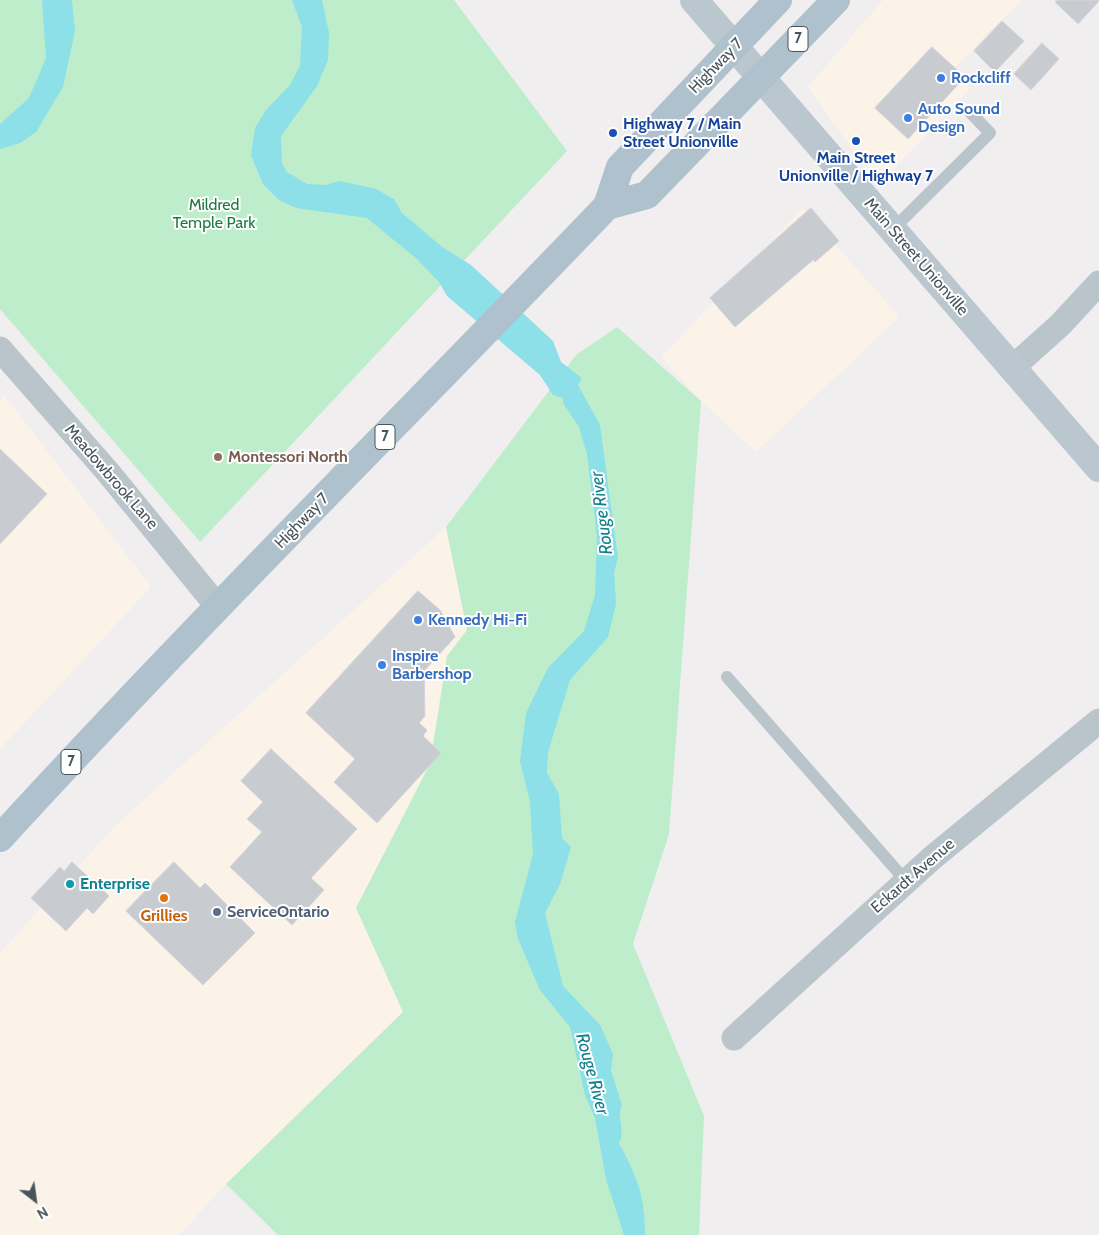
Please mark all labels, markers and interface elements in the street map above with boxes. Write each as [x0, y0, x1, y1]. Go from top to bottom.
road number: 7 [788, 26, 808, 52]
street label: Highway 7 [685, 34, 747, 98]
place label: Rockcliff [951, 68, 1011, 88]
marker: Rockcliff [935, 72, 947, 84]
place label: Auto Sound Design [918, 99, 1000, 137]
marker: Auto Sound Design [902, 112, 914, 124]
place label: Highway 7 / Main Street Unionville [623, 114, 741, 152]
marker: Highway 7 / Main Street Unionville [607, 127, 619, 139]
marker: Main Street Unionville / Highway 7 [850, 135, 862, 147]
place label: Main Street Unionville / Highway 7 [779, 148, 933, 186]
street label: Main Street Unionville [860, 194, 972, 320]
park label: Mildred Temple Park [173, 195, 255, 233]
street label: Meadowbrook Lane [60, 421, 162, 533]
road number: 7 [375, 424, 395, 450]
place label: Montessori North [228, 447, 348, 467]
marker: Montessori North [212, 451, 224, 463]
water label: Rouge River [586, 470, 618, 556]
street label: Highway 7 [271, 489, 333, 553]
place label: Kennedy Hi-Fi [428, 610, 527, 630]
marker: Kennedy Hi-Fi [412, 614, 424, 626]
place label: Inspire Barbershop [392, 646, 472, 684]
marker: Inspire Barbershop [376, 659, 388, 671]
road number: 7 [61, 750, 81, 774]
street label: Eckardt Avenue [867, 835, 959, 917]
place label: Enterprise [80, 874, 150, 894]
marker: Enterprise [64, 878, 76, 890]
marker: Grillies [158, 892, 170, 904]
place label: ServiceOntario [227, 902, 329, 922]
place label: Grillies [141, 906, 187, 926]
marker: ServiceOntario [211, 906, 223, 918]
water label: Rouge River [571, 1031, 613, 1117]
north arrow [10, 1175, 60, 1225]
text: N [34, 1203, 51, 1223]

